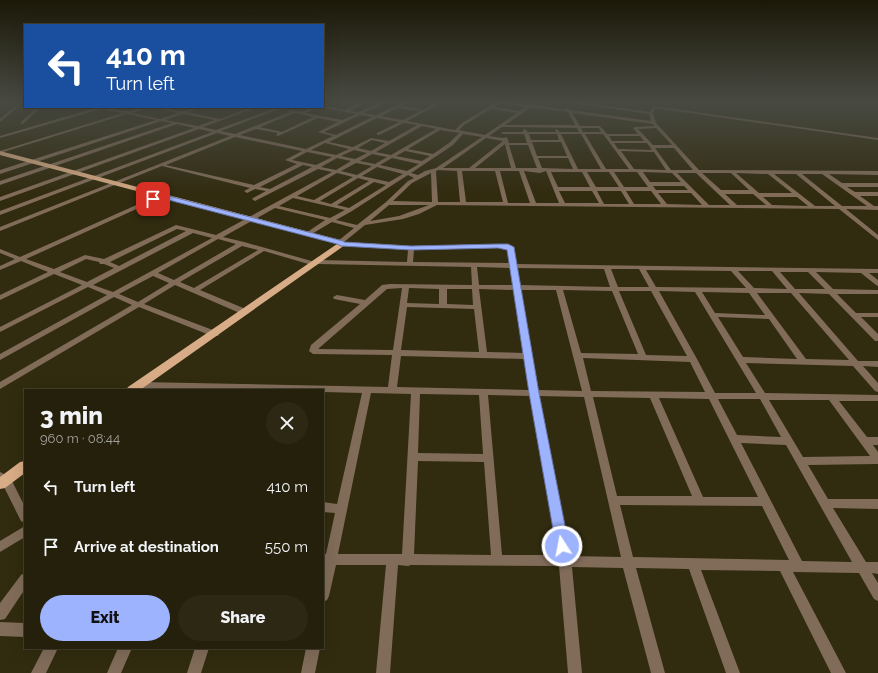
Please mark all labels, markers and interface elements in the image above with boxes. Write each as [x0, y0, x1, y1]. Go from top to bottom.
text: 410 m [106, 39, 186, 72]
icon: left [40, 40, 92, 92]
text: Turn left [106, 73, 175, 94]
pin [136, 182, 170, 216]
icon: arrive [142, 188, 164, 210]
text: 3 min [40, 401, 103, 430]
button: close [266, 402, 308, 444]
text: 960 m · 08:44 [40, 431, 120, 446]
icon: left [40, 476, 62, 498]
text: Turn left [74, 478, 135, 496]
text: 410 m [267, 478, 308, 496]
position arrow [541, 525, 583, 567]
icon: arrive [40, 536, 62, 558]
text: Arrive at destination [74, 538, 219, 556]
text: 550 m [265, 538, 308, 556]
button: Exit [40, 595, 170, 641]
button: Share [178, 595, 308, 641]

